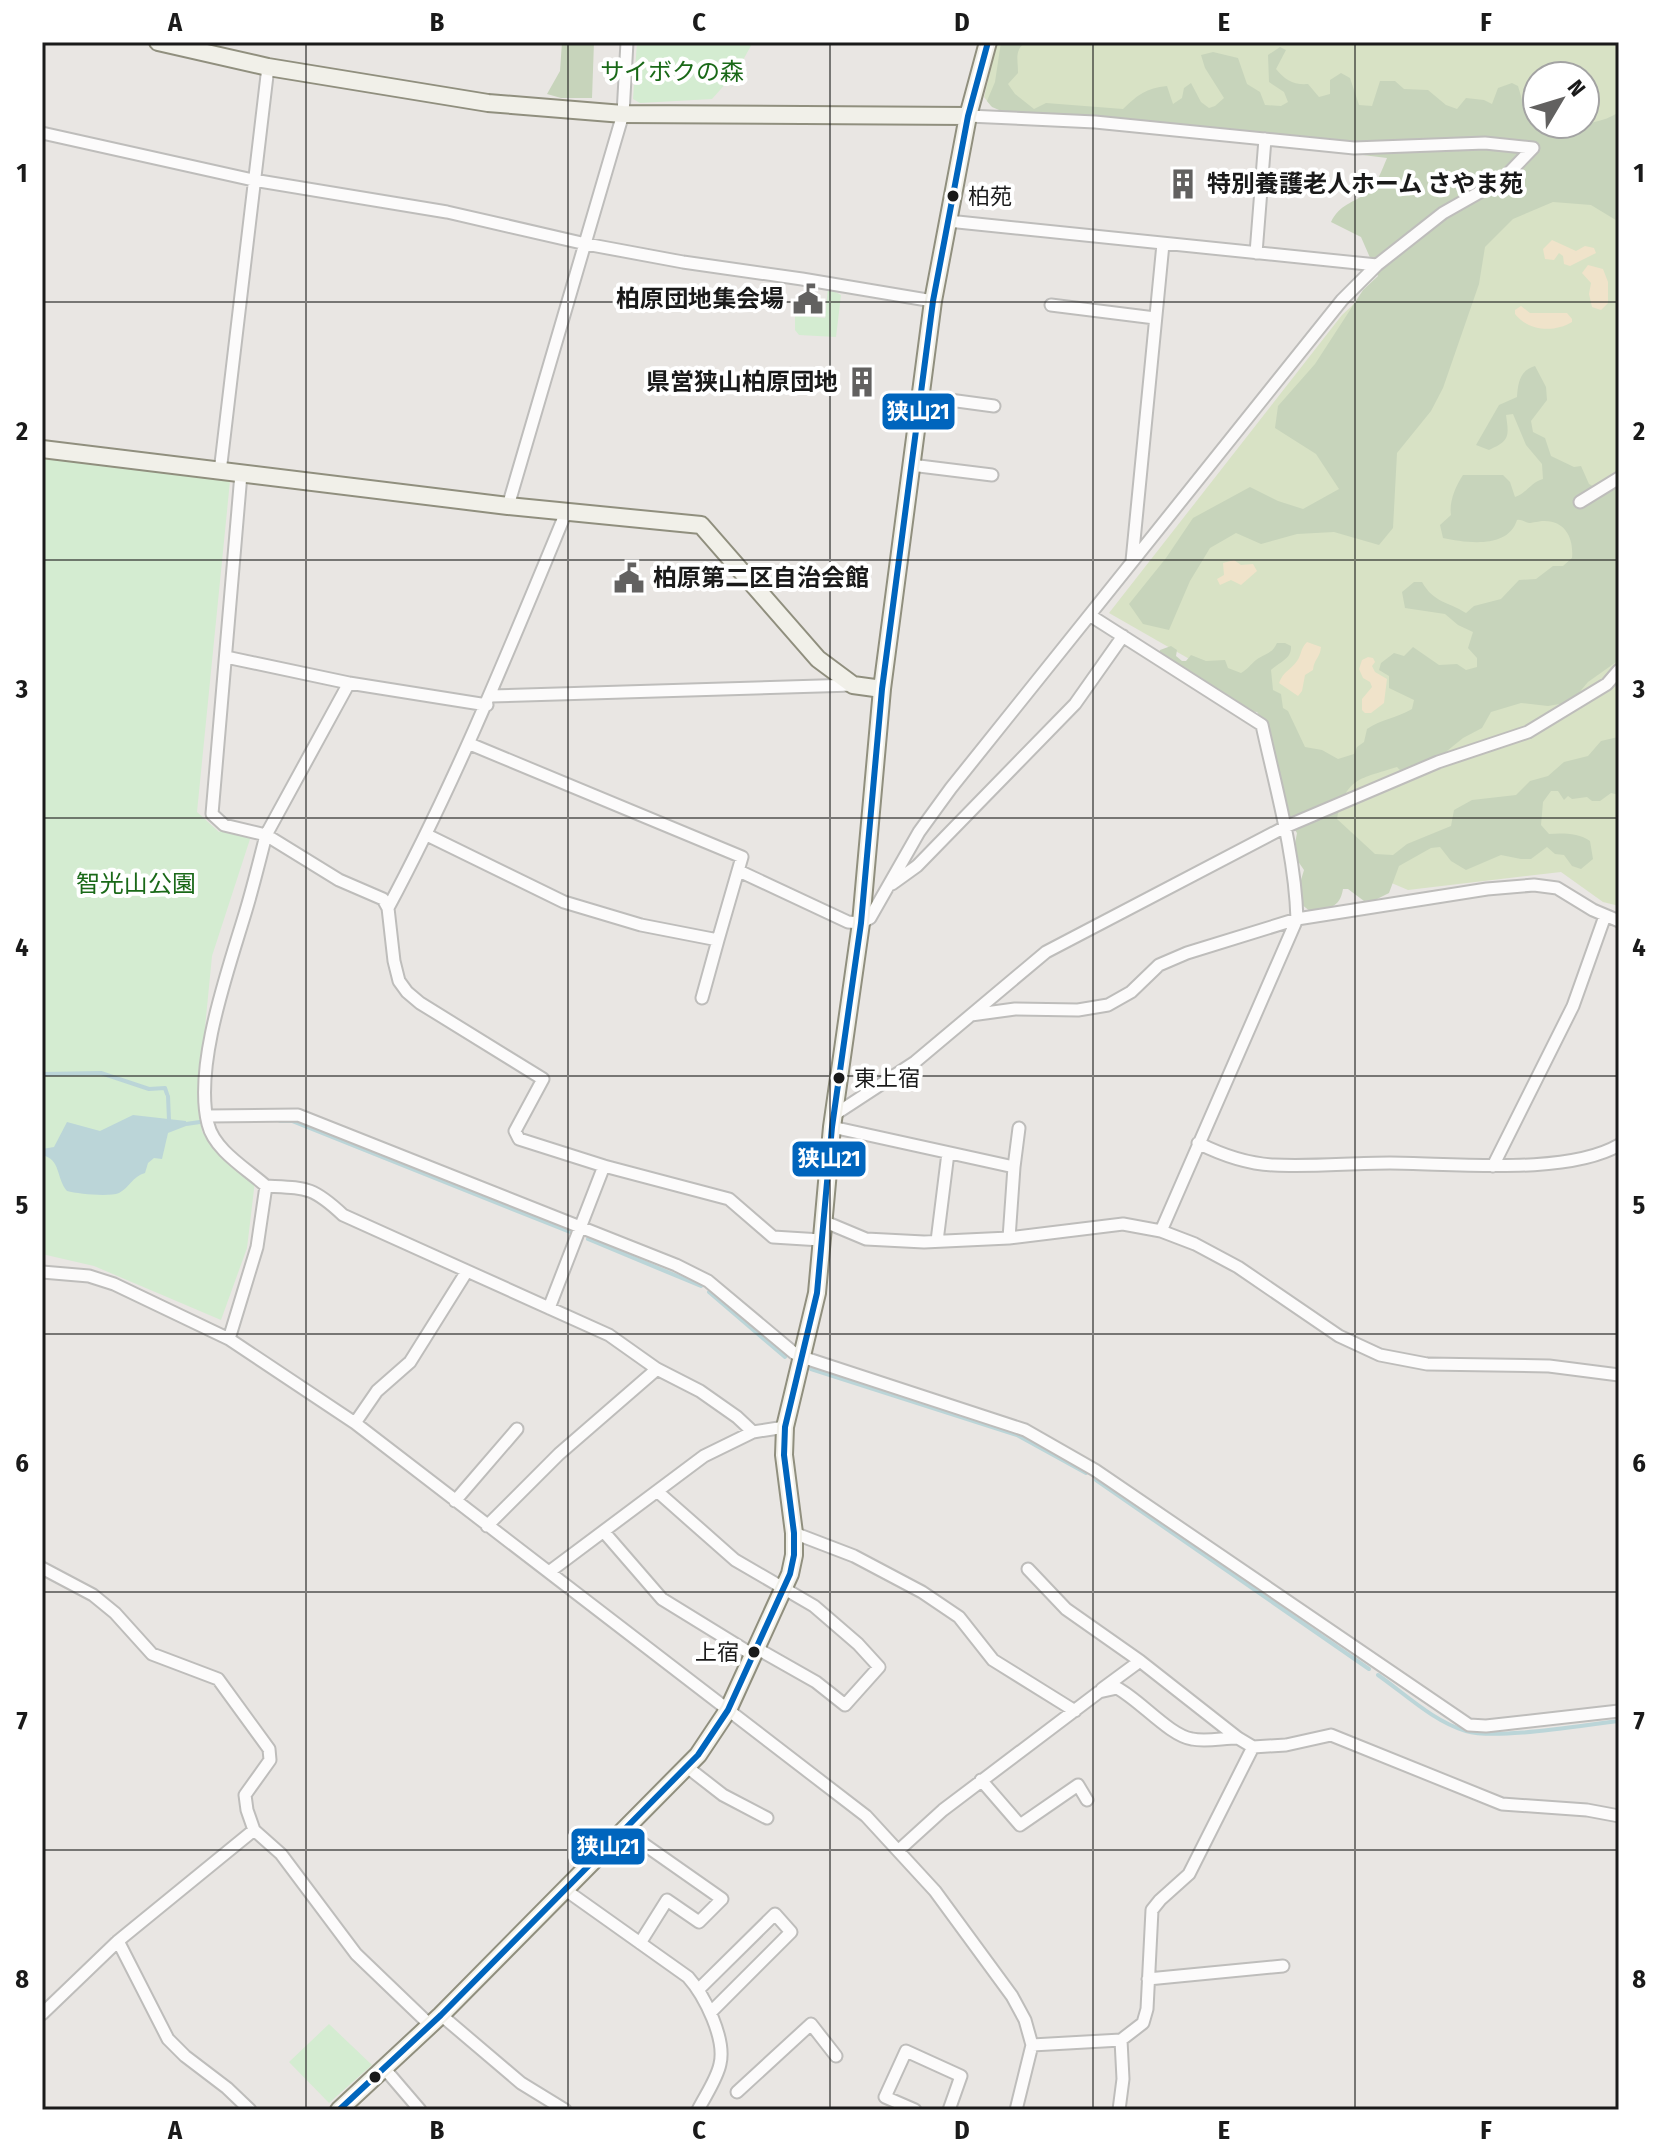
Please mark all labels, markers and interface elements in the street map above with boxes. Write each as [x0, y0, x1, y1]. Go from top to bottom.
text: A [167, 7, 183, 38]
text: B [430, 7, 445, 38]
text: C [692, 7, 706, 38]
text: D [954, 7, 970, 38]
text: E [1218, 7, 1230, 38]
text: F [1480, 7, 1492, 38]
park label: サイボクの森 [600, 58, 744, 86]
north arrow [1521, 60, 1601, 140]
text: N [1562, 74, 1591, 102]
text: 1 [17, 158, 28, 189]
text: 1 [1634, 158, 1645, 189]
building icon: 特別養護老人ホーム さやま苑 [1166, 167, 1200, 201]
place label: 特別養護老人ホーム さやま苑 [1207, 170, 1523, 198]
place label: 柏苑 [968, 183, 1012, 210]
marker: 柏苑 [945, 188, 961, 204]
public building icon: 柏原団地集会場 [791, 282, 825, 316]
place label: 柏原団地集会場 [616, 285, 784, 313]
building icon: 県営狭山柏原団地 [845, 365, 879, 399]
place label: 県営狭山柏原団地 [646, 368, 838, 396]
line badge: 狭山21 [881, 392, 956, 431]
text: 狭山21 [886, 398, 950, 425]
text: 2 [15, 416, 28, 447]
text: 2 [1632, 416, 1645, 447]
public building icon: 柏原第二区自治会館 [612, 561, 646, 595]
place label: 柏原第二区自治会館 [653, 564, 869, 592]
text: 3 [15, 674, 28, 705]
text: 3 [1632, 674, 1645, 705]
park label: 智光山公園 [76, 870, 196, 898]
text: 4 [15, 932, 29, 963]
text: 4 [1632, 932, 1646, 963]
place label: 東上宿 [854, 1065, 920, 1092]
marker: 東上宿 [831, 1070, 847, 1086]
line badge: 狭山21 [791, 1140, 867, 1178]
text: 狭山21 [797, 1145, 861, 1172]
text: 5 [16, 1190, 29, 1221]
text: 5 [1633, 1190, 1646, 1221]
text: 6 [15, 1448, 29, 1479]
text: 6 [1632, 1448, 1646, 1479]
place label: 上宿 [695, 1639, 739, 1666]
marker: 上宿 [746, 1644, 762, 1660]
text: 7 [16, 1706, 28, 1737]
text: 7 [1633, 1706, 1645, 1737]
line badge: 狭山21 [570, 1827, 646, 1866]
text: 狭山21 [576, 1833, 640, 1860]
text: 8 [15, 1964, 29, 1995]
text: 8 [1632, 1964, 1646, 1995]
unlabelled marker [367, 2069, 383, 2085]
text: A [167, 2115, 183, 2146]
text: B [430, 2115, 445, 2146]
text: C [692, 2115, 706, 2146]
text: D [954, 2115, 970, 2146]
text: E [1218, 2115, 1230, 2146]
text: F [1480, 2115, 1492, 2146]

